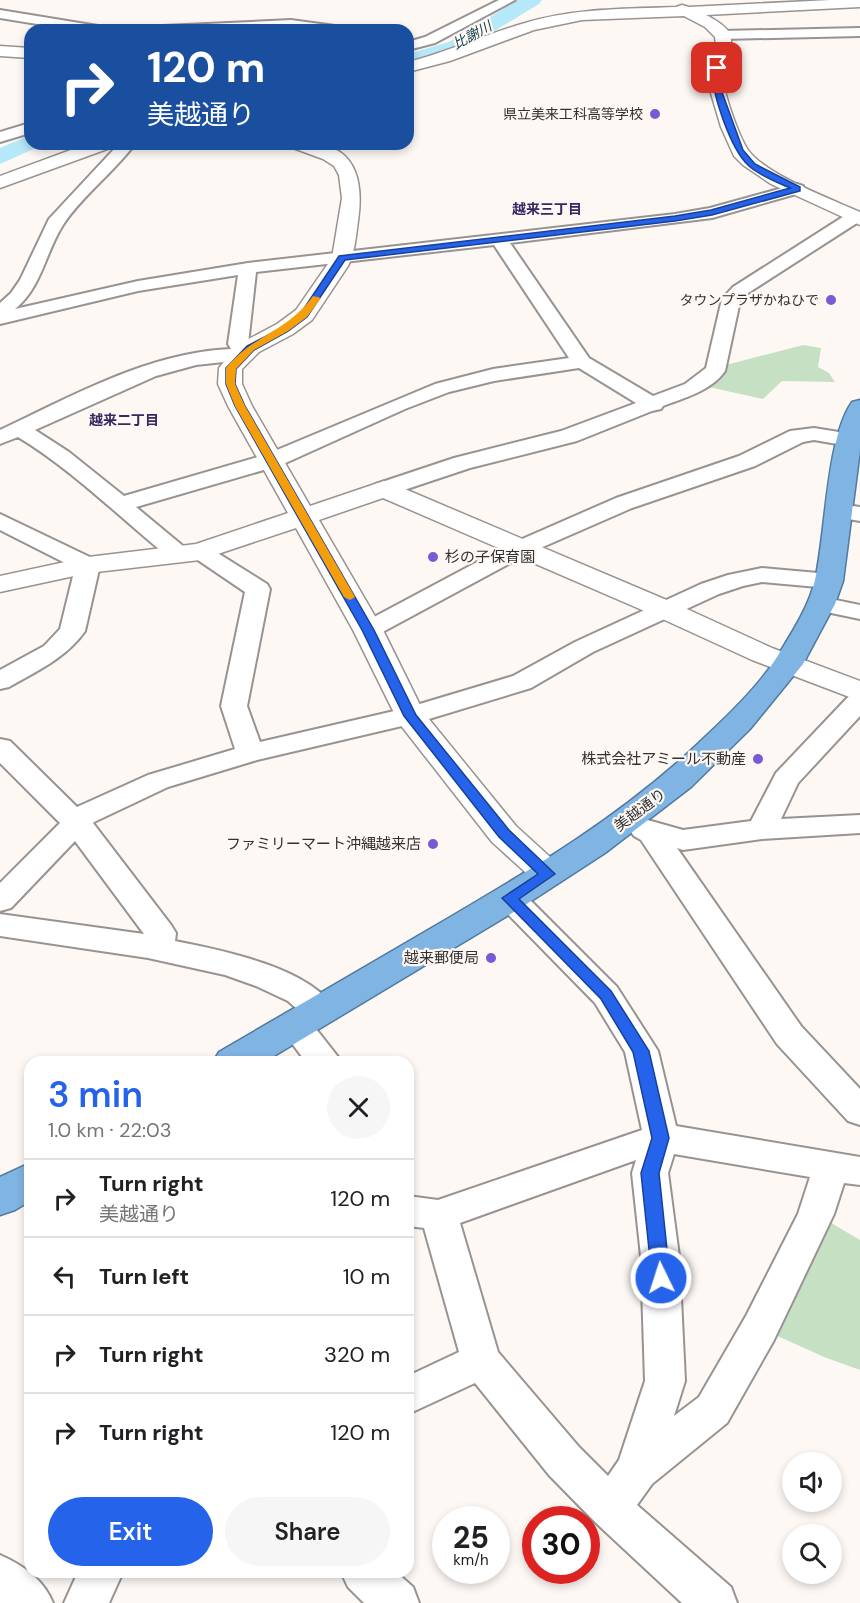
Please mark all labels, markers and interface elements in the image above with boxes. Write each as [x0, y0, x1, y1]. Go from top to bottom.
water label: 比謝川 [449, 16, 496, 53]
text: 120 m [147, 40, 265, 95]
pin [691, 42, 742, 93]
icon: right [48, 48, 126, 126]
icon: arrive [700, 51, 733, 84]
text: 美越通り [147, 97, 255, 132]
place label: 県立美来工科高等学校 [503, 105, 643, 123]
marker: 県立美来工科高等学校 [648, 107, 662, 121]
district label: 越来三丁目 [512, 200, 582, 218]
place label: タウンプラザかねひで [679, 291, 819, 309]
marker: タウンプラザかねひで [824, 293, 838, 307]
district label: 越来二丁目 [89, 411, 159, 429]
place label: 杉の子保育園 [445, 547, 535, 567]
marker: 杉の子保育園 [426, 550, 440, 564]
place label: 株式会社アミール不動産 [581, 749, 746, 769]
marker: 株式会社アミール不動産 [751, 752, 765, 766]
street label: 美越通り [610, 784, 670, 836]
place label: ファミリーマート沖縄越来店 [226, 834, 421, 854]
marker: ファミリーマート沖縄越来店 [426, 837, 440, 851]
place label: 越来郵便局 [403, 948, 479, 968]
marker: 越来郵便局 [484, 951, 498, 965]
text: 3 min [48, 1071, 143, 1118]
button: close [327, 1076, 390, 1139]
text: 1.0 km · 22:03 [48, 1117, 171, 1143]
text: Turn right [99, 1169, 204, 1198]
icon: right [48, 1182, 81, 1215]
text: 120 m [330, 1184, 390, 1213]
text: 美越通り [99, 1201, 179, 1227]
position arrow [629, 1246, 693, 1310]
icon: left [48, 1260, 81, 1293]
text: Turn left [99, 1262, 189, 1291]
text: 10 m [343, 1262, 390, 1291]
icon: right [48, 1338, 81, 1371]
text: Turn right [99, 1340, 204, 1369]
text: 320 m [324, 1340, 390, 1369]
icon: right [48, 1416, 81, 1449]
text: Turn right [99, 1418, 204, 1447]
text: 120 m [330, 1418, 390, 1447]
map controls [782, 1452, 842, 1584]
button: sound [782, 1452, 842, 1512]
button: Exit [48, 1497, 213, 1566]
button: Share [225, 1497, 390, 1566]
speed limit sign: 30 [522, 1506, 600, 1584]
text: 25 [453, 1518, 489, 1557]
button: search [782, 1524, 842, 1584]
text: km/h [453, 1550, 489, 1570]

